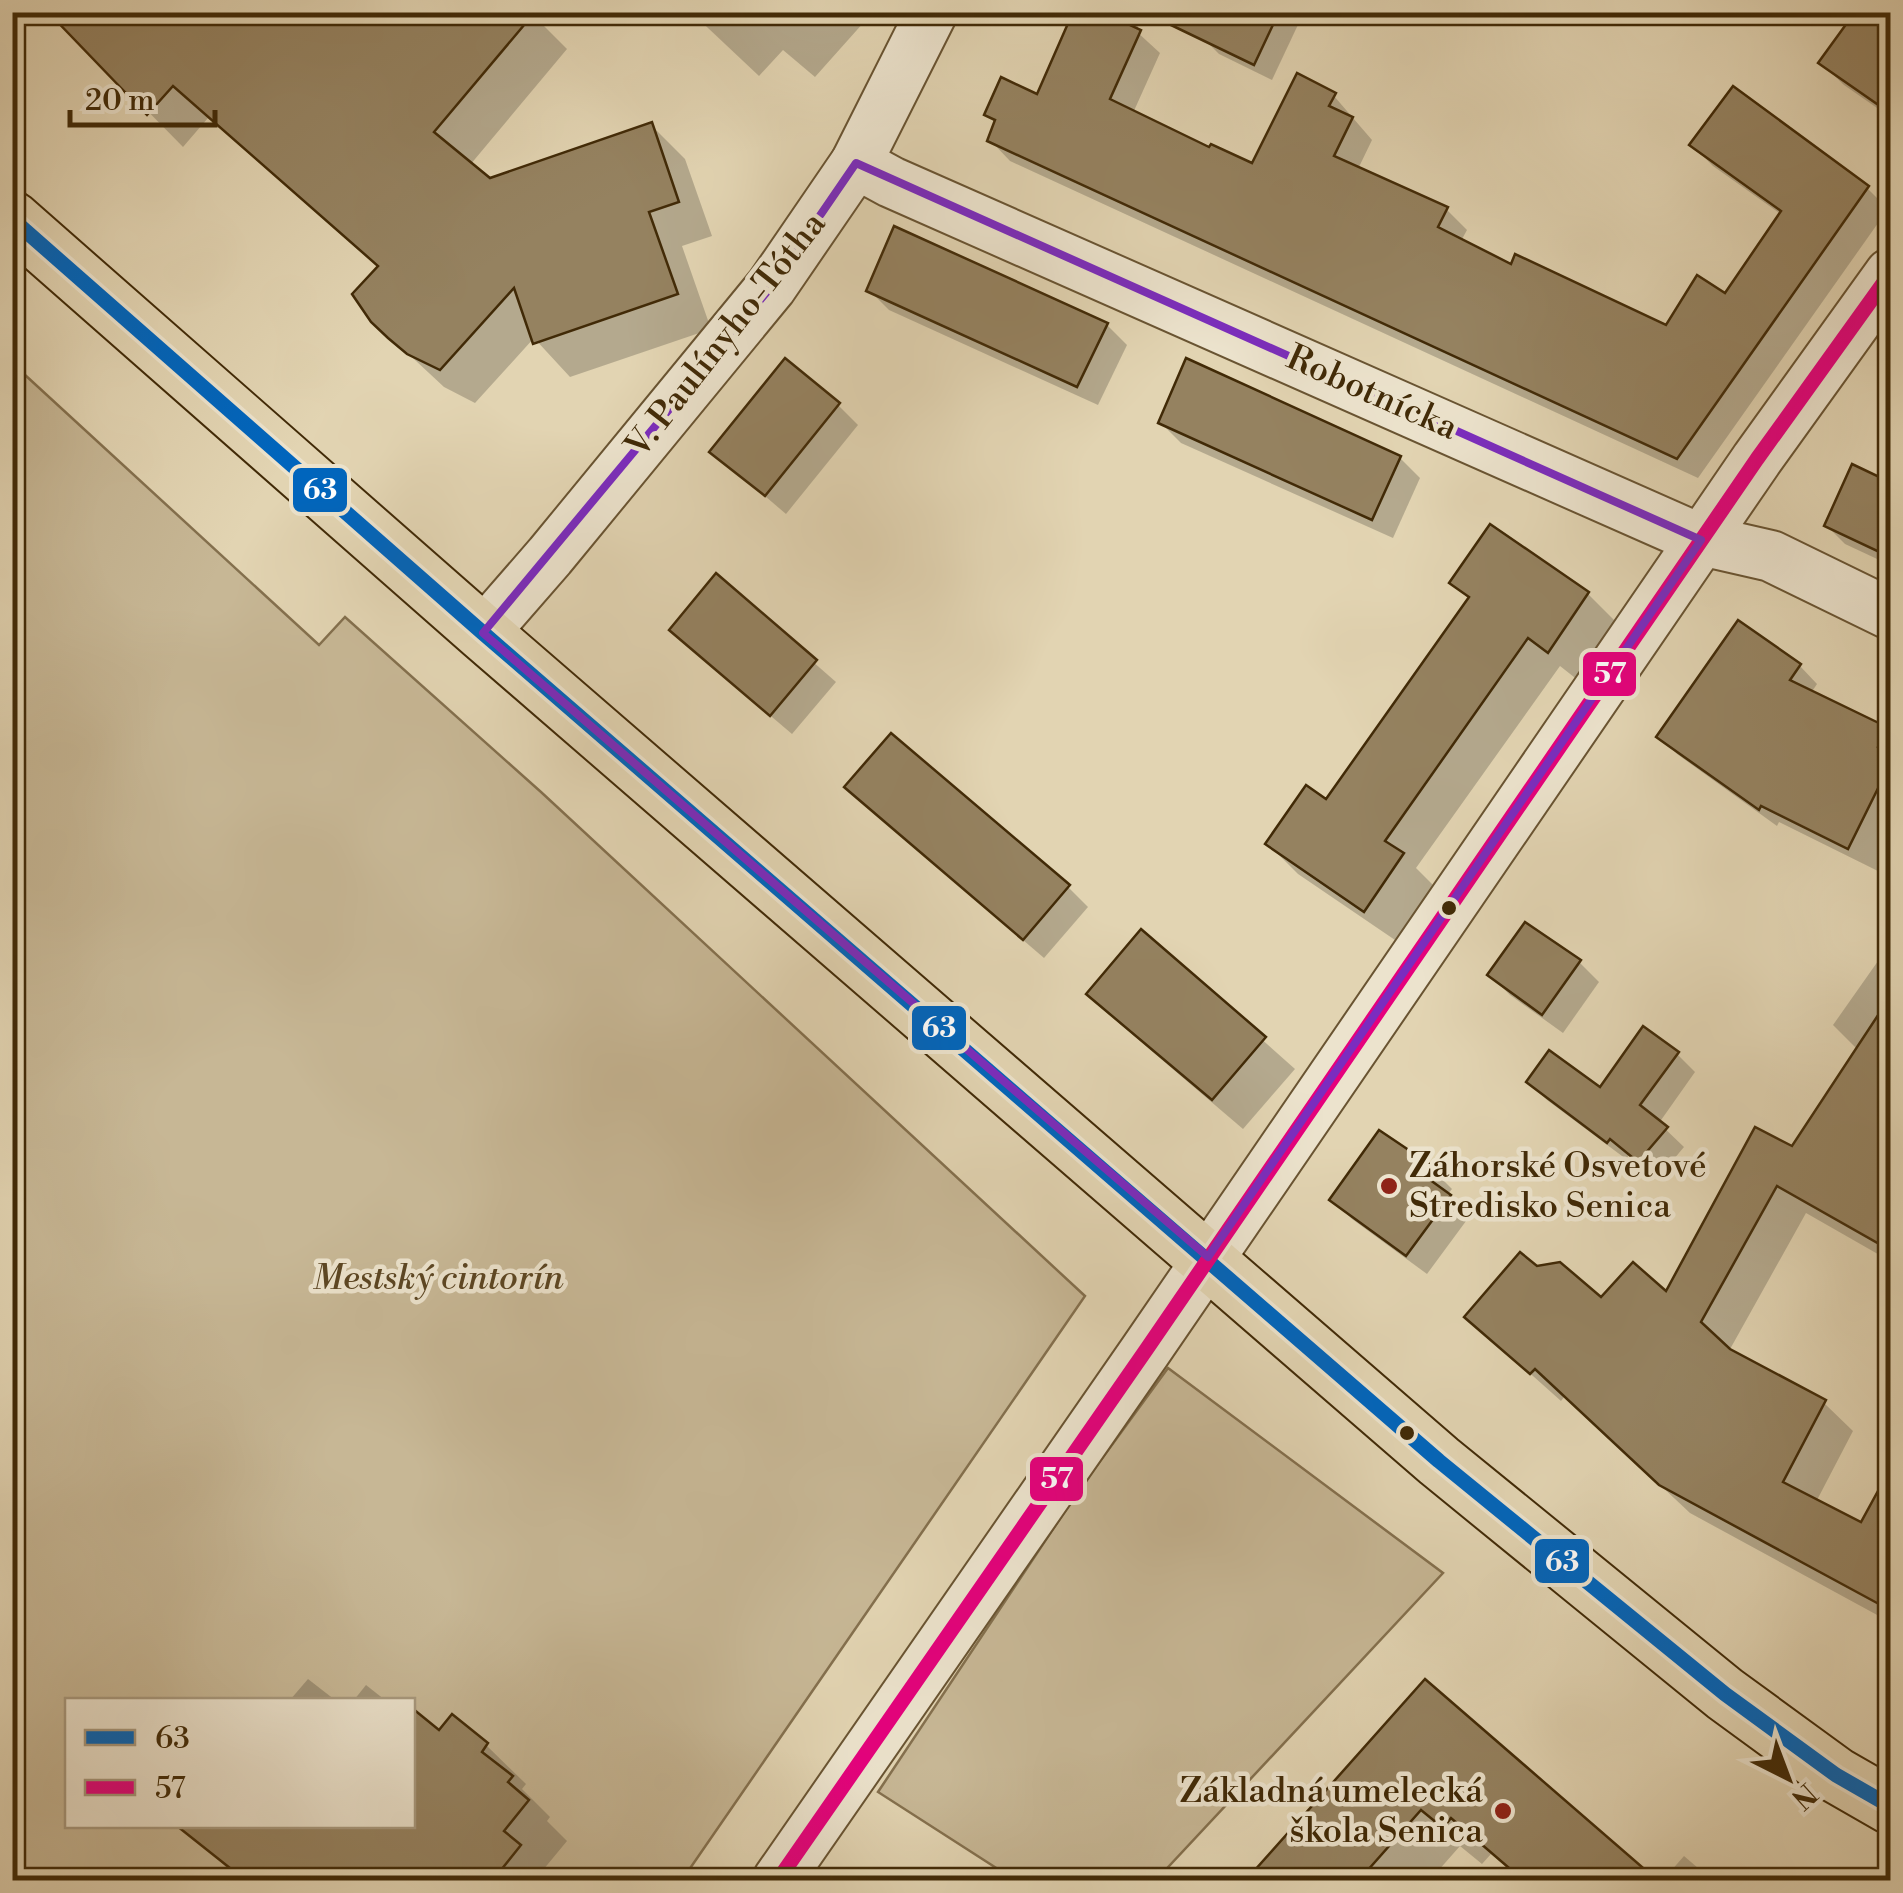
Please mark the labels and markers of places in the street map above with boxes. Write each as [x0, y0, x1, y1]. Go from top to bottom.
unlabelled marker [1439, 898, 1459, 918]
place label: Záhorské Osvetové Stredisko Senica [1409, 1145, 1707, 1228]
marker: Záhorské Osvetové Stredisko Senica [1378, 1175, 1400, 1197]
unlabelled marker [1397, 1423, 1417, 1443]
place label: Základná umelecká škola Senica [1179, 1770, 1483, 1853]
marker: Základná umelecká škola Senica [1492, 1800, 1514, 1822]

